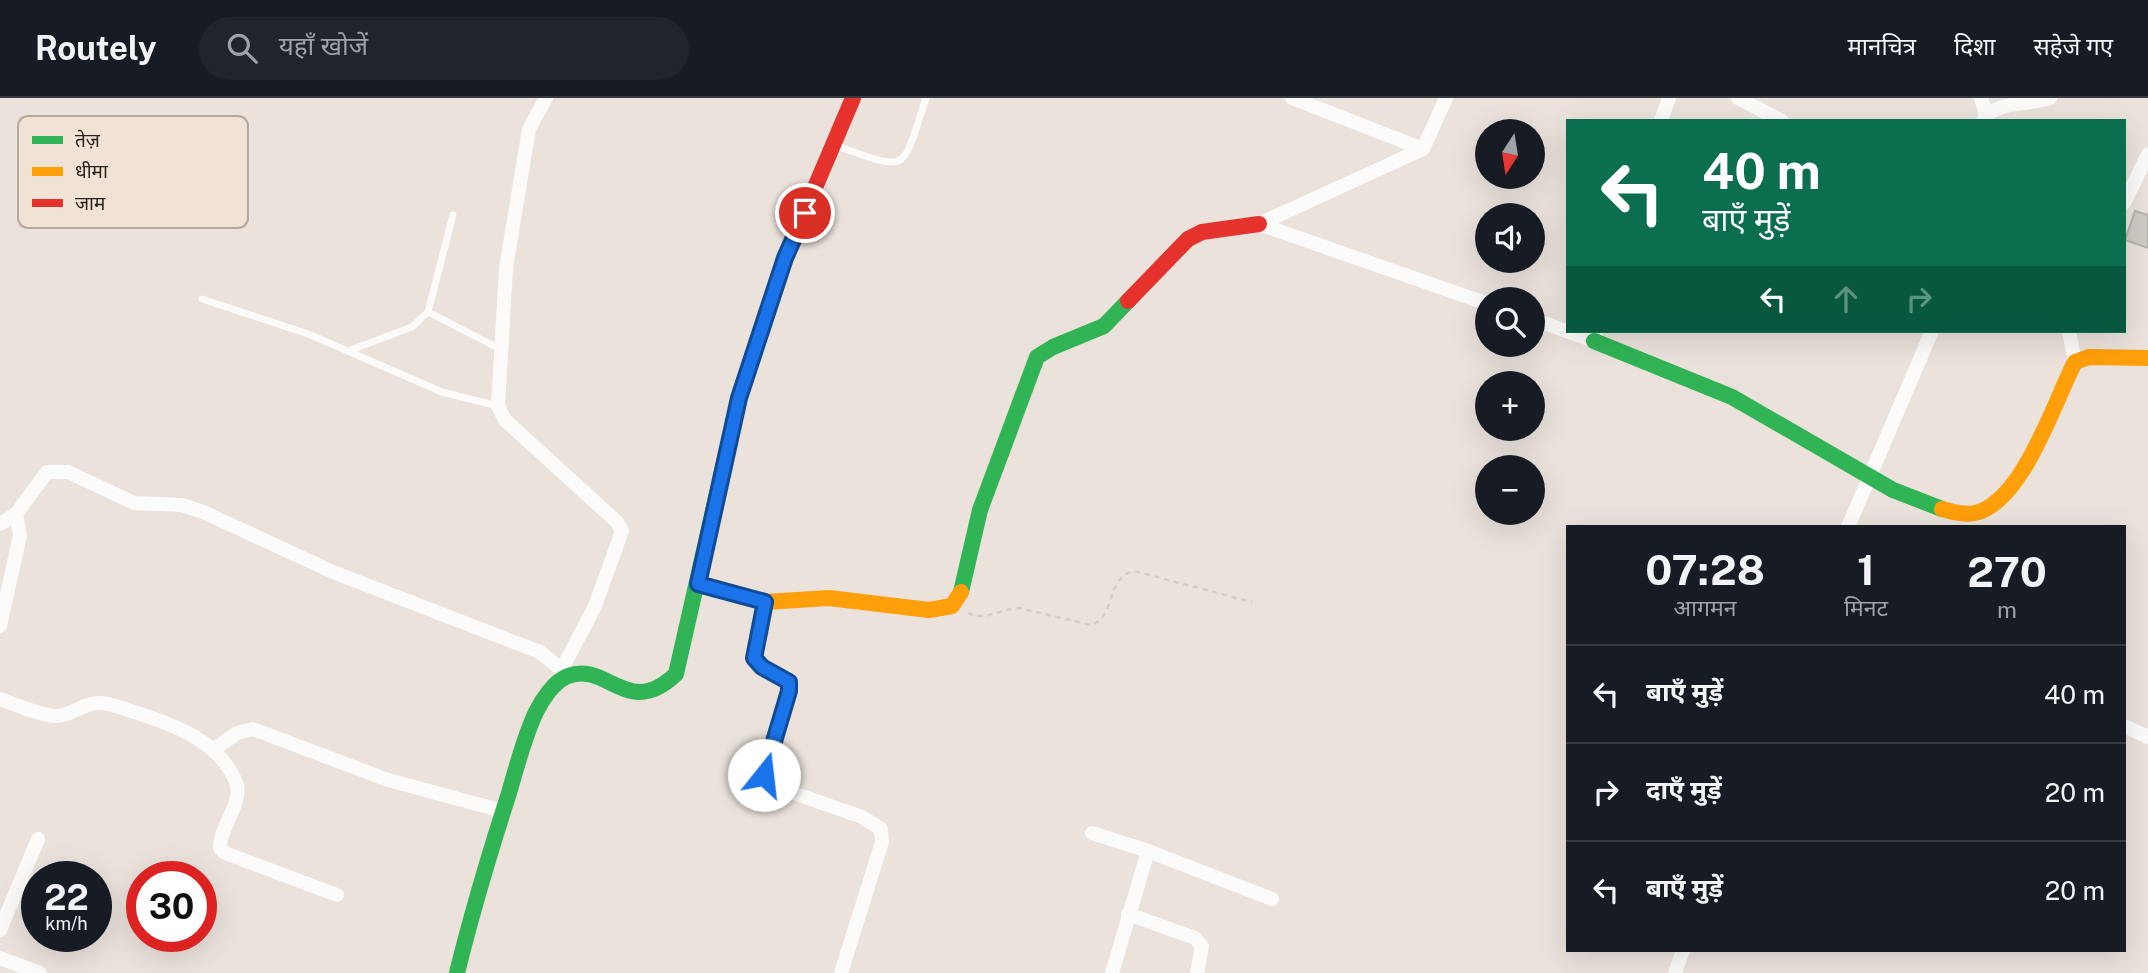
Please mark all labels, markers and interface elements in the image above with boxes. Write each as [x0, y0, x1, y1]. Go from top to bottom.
search box [199, 17, 689, 80]
text: Routely [35, 29, 157, 67]
icon: search [223, 29, 261, 67]
text: यहाँ खोजें [279, 30, 368, 61]
text: मानचित्र [1848, 32, 1916, 60]
text: दिशा [1954, 32, 1996, 60]
text: सहेजे गए [2034, 32, 2113, 60]
legend [18, 116, 248, 228]
north arrow [1475, 119, 1545, 189]
map controls [1475, 119, 1545, 525]
text: तेज़ [75, 129, 101, 151]
text: 40 m [1702, 142, 1821, 200]
icon: left [1587, 147, 1678, 238]
text: धीमा [75, 160, 109, 182]
pin [775, 183, 835, 243]
text: जाम [75, 192, 106, 214]
icon: arrive [786, 194, 824, 232]
text: बाएँ मुड़ें [1702, 201, 1790, 238]
button: sound [1475, 203, 1545, 273]
icon: left [1754, 280, 1792, 318]
icon: ahead [1827, 280, 1865, 318]
icon: right [1900, 280, 1938, 318]
button: search [1475, 287, 1545, 357]
button: + [1475, 371, 1545, 441]
button: − [1475, 455, 1545, 525]
text: 07:28 [1645, 545, 1765, 594]
text: 1 [1857, 545, 1875, 594]
text: 270 [1967, 547, 2047, 596]
text: आगमन [1673, 594, 1736, 621]
text: मिनट [1844, 594, 1888, 621]
text: m [1997, 596, 2017, 623]
icon: left [1587, 675, 1625, 713]
text: बाएँ मुड़ें [1646, 676, 1723, 707]
text: 40 m [2044, 679, 2105, 710]
position arrow [727, 738, 801, 812]
icon: right [1587, 773, 1625, 811]
text: दाएँ मुड़ें [1646, 774, 1722, 805]
text: 20 m [2045, 777, 2105, 808]
speed limit sign: 30 [126, 861, 217, 952]
icon: left [1587, 871, 1625, 909]
text: बाएँ मुड़ें [1646, 872, 1723, 903]
text: 20 m [2045, 875, 2105, 906]
text: 22 [44, 877, 89, 918]
text: km/h [45, 913, 88, 934]

